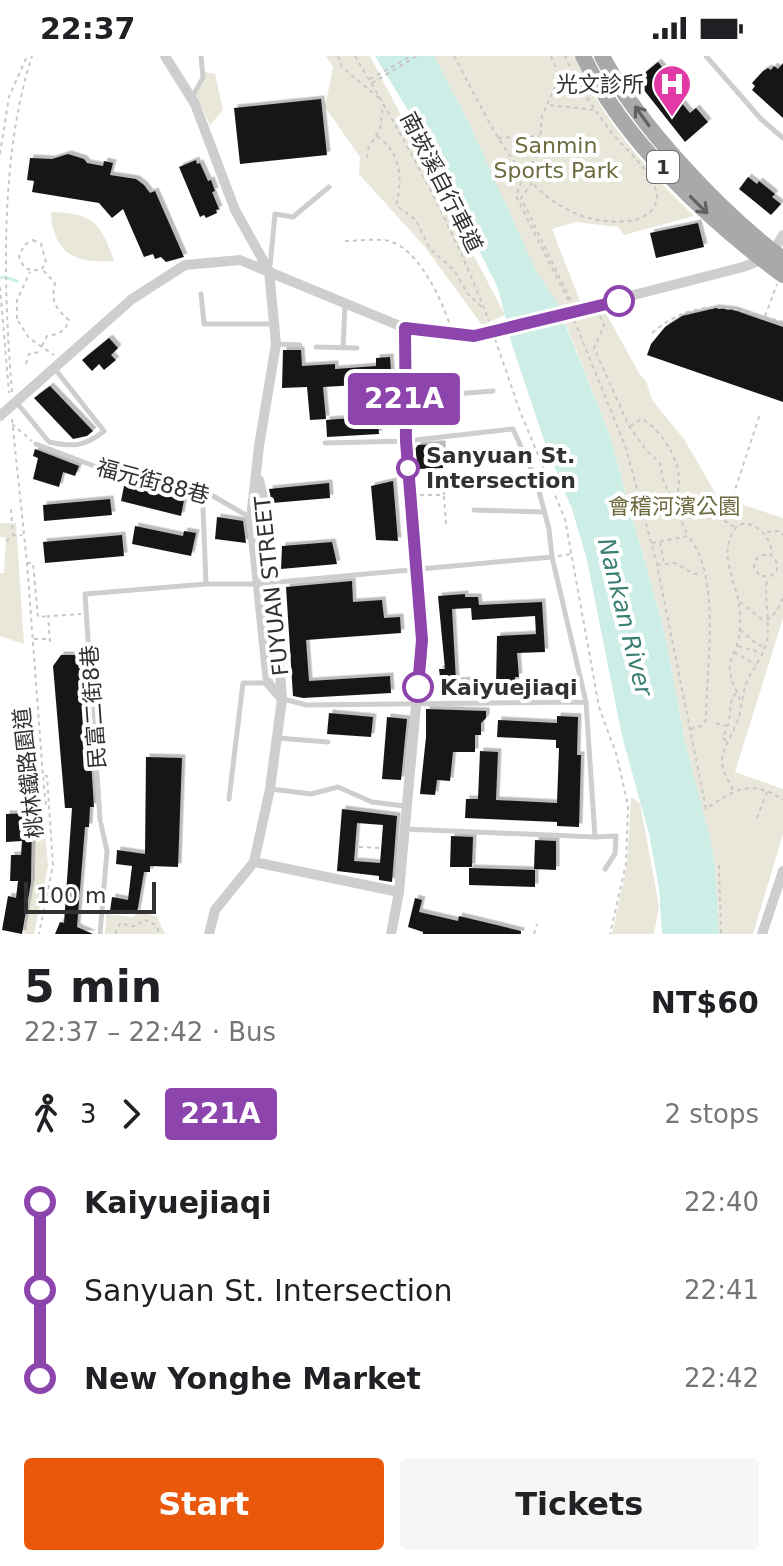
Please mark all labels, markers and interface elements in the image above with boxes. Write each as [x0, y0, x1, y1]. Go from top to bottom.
text: 22:37 [40, 11, 136, 46]
hospital icon: 光文診所 [651, 63, 693, 118]
place label: 光文診所 [556, 72, 644, 97]
one-way arrow [633, 105, 650, 127]
street label: 南崁溪自行車道 [395, 108, 488, 257]
park label: Sanmin Sports Park [493, 133, 619, 183]
road number: 1 [647, 151, 679, 183]
one-way arrow [689, 195, 708, 214]
unlabelled marker [604, 286, 634, 316]
line badge: 221A [348, 373, 460, 425]
text: 221A [364, 382, 444, 415]
place label: Sanyuan St. Intersection [426, 443, 576, 493]
street label: 福元街88巷 [94, 454, 212, 509]
marker: Sanyuan St. Intersection [397, 457, 419, 479]
street label: FUYUAN STREET [250, 494, 293, 677]
park label: 會稽河濱公園 [608, 494, 740, 519]
water label: Nankan River [592, 535, 659, 701]
street label: 民富二街8巷 [77, 644, 110, 770]
marker: Kaiyuejiaqi [403, 672, 433, 702]
place label: Kaiyuejiaqi [440, 675, 578, 700]
street label: 桃林鐵路園道 [9, 706, 48, 840]
scale bar [24, 878, 156, 914]
text: 100 m [36, 883, 106, 908]
text: 5 min [24, 961, 162, 1012]
text: NT$60 [651, 985, 759, 1020]
text: 22:37 – 22:42 · Bus [24, 1017, 276, 1047]
icon: walk [24, 1092, 68, 1136]
icon: forward [109, 1092, 153, 1136]
text: 221A [181, 1097, 261, 1130]
text: 3 [80, 1099, 97, 1129]
text: 2 stops [664, 1099, 759, 1129]
text: Kaiyuejiaqi [84, 1185, 272, 1220]
text: 22:40 [684, 1187, 759, 1217]
text: Sanyuan St. Intersection [84, 1273, 452, 1308]
text: 22:41 [684, 1275, 759, 1305]
text: New Yonghe Market [84, 1361, 421, 1396]
text: 22:42 [684, 1363, 759, 1393]
button: Start [24, 1458, 384, 1550]
button: Tickets [400, 1458, 759, 1550]

